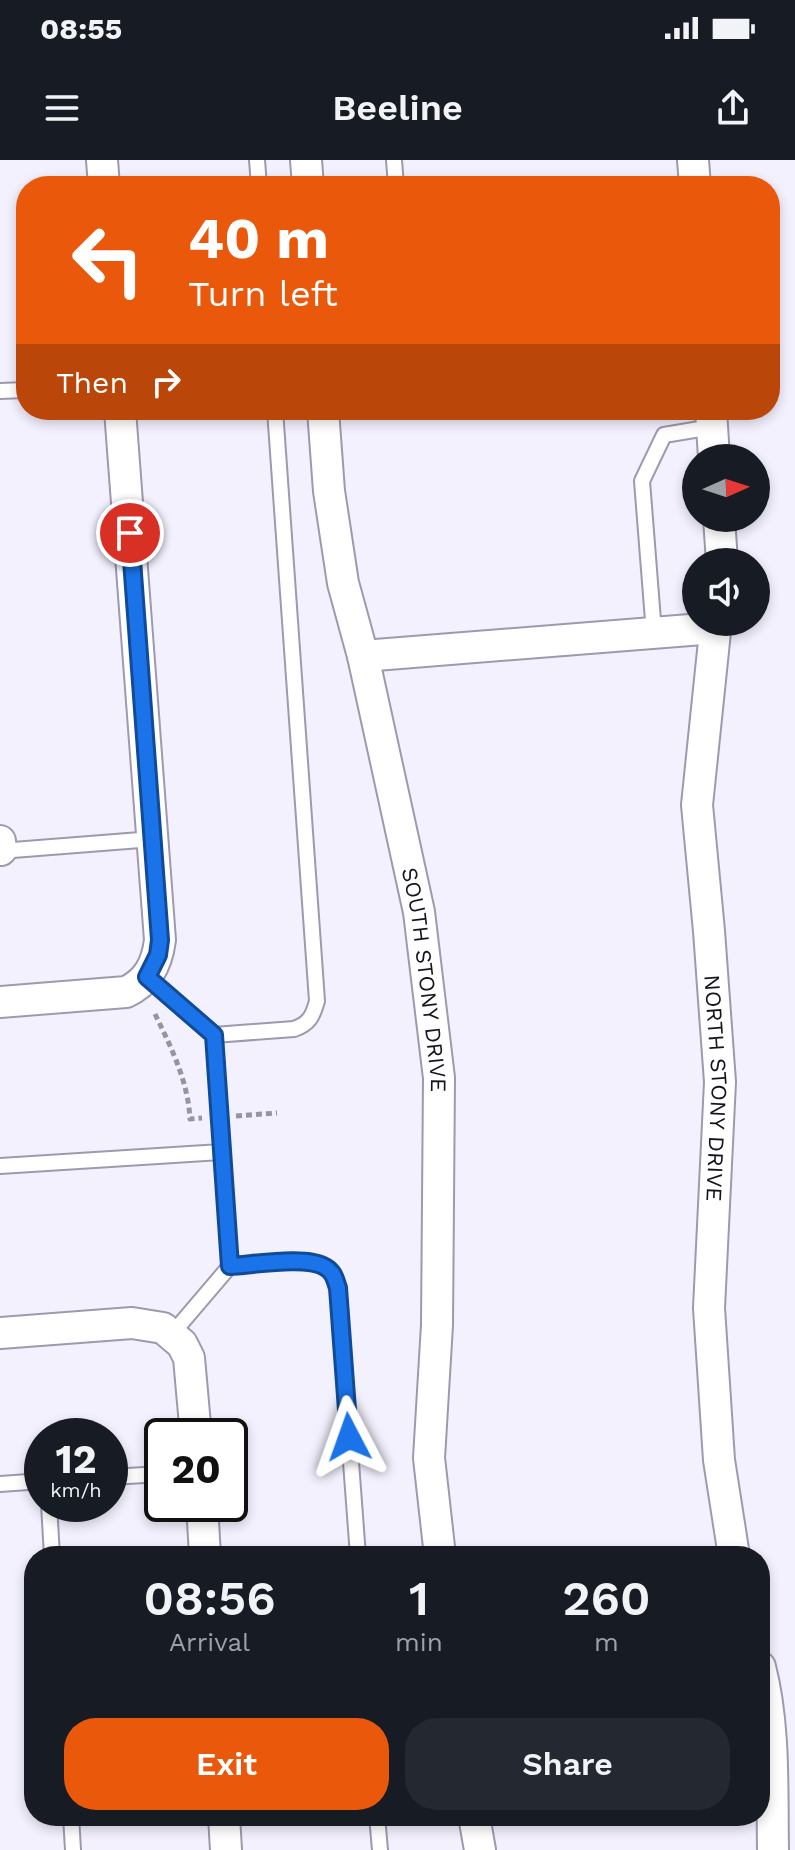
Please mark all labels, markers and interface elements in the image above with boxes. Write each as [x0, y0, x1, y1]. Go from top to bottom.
text: 08:55 [40, 11, 122, 46]
icon: menu [40, 86, 84, 130]
icon: share [711, 86, 755, 130]
text: Beeline [332, 87, 463, 129]
text: 40 m [188, 206, 329, 272]
icon: left [56, 208, 160, 312]
text: Turn left [188, 273, 338, 315]
icon: right [144, 360, 188, 404]
text: Then [56, 365, 128, 400]
north arrow [682, 444, 770, 532]
map controls [682, 444, 770, 636]
pin [96, 499, 164, 567]
icon: arrive [108, 511, 152, 555]
button: sound [682, 548, 770, 636]
street label: SOUTH STONY DRIVE [397, 865, 451, 1092]
street label: NORTH STONY DRIVE [699, 974, 732, 1202]
position arrow [307, 1395, 391, 1479]
speed limit sign: 20 [144, 1418, 248, 1522]
text: 12 [55, 1436, 97, 1483]
text: km/h [50, 1478, 102, 1502]
text: 08:56 [143, 1570, 276, 1627]
text: 1 [409, 1570, 429, 1627]
text: 260 [562, 1570, 651, 1627]
text: Arrival [169, 1627, 250, 1657]
text: min [395, 1627, 443, 1657]
text: m [594, 1627, 619, 1657]
button: Exit [64, 1718, 389, 1810]
button: Share [405, 1718, 730, 1810]

